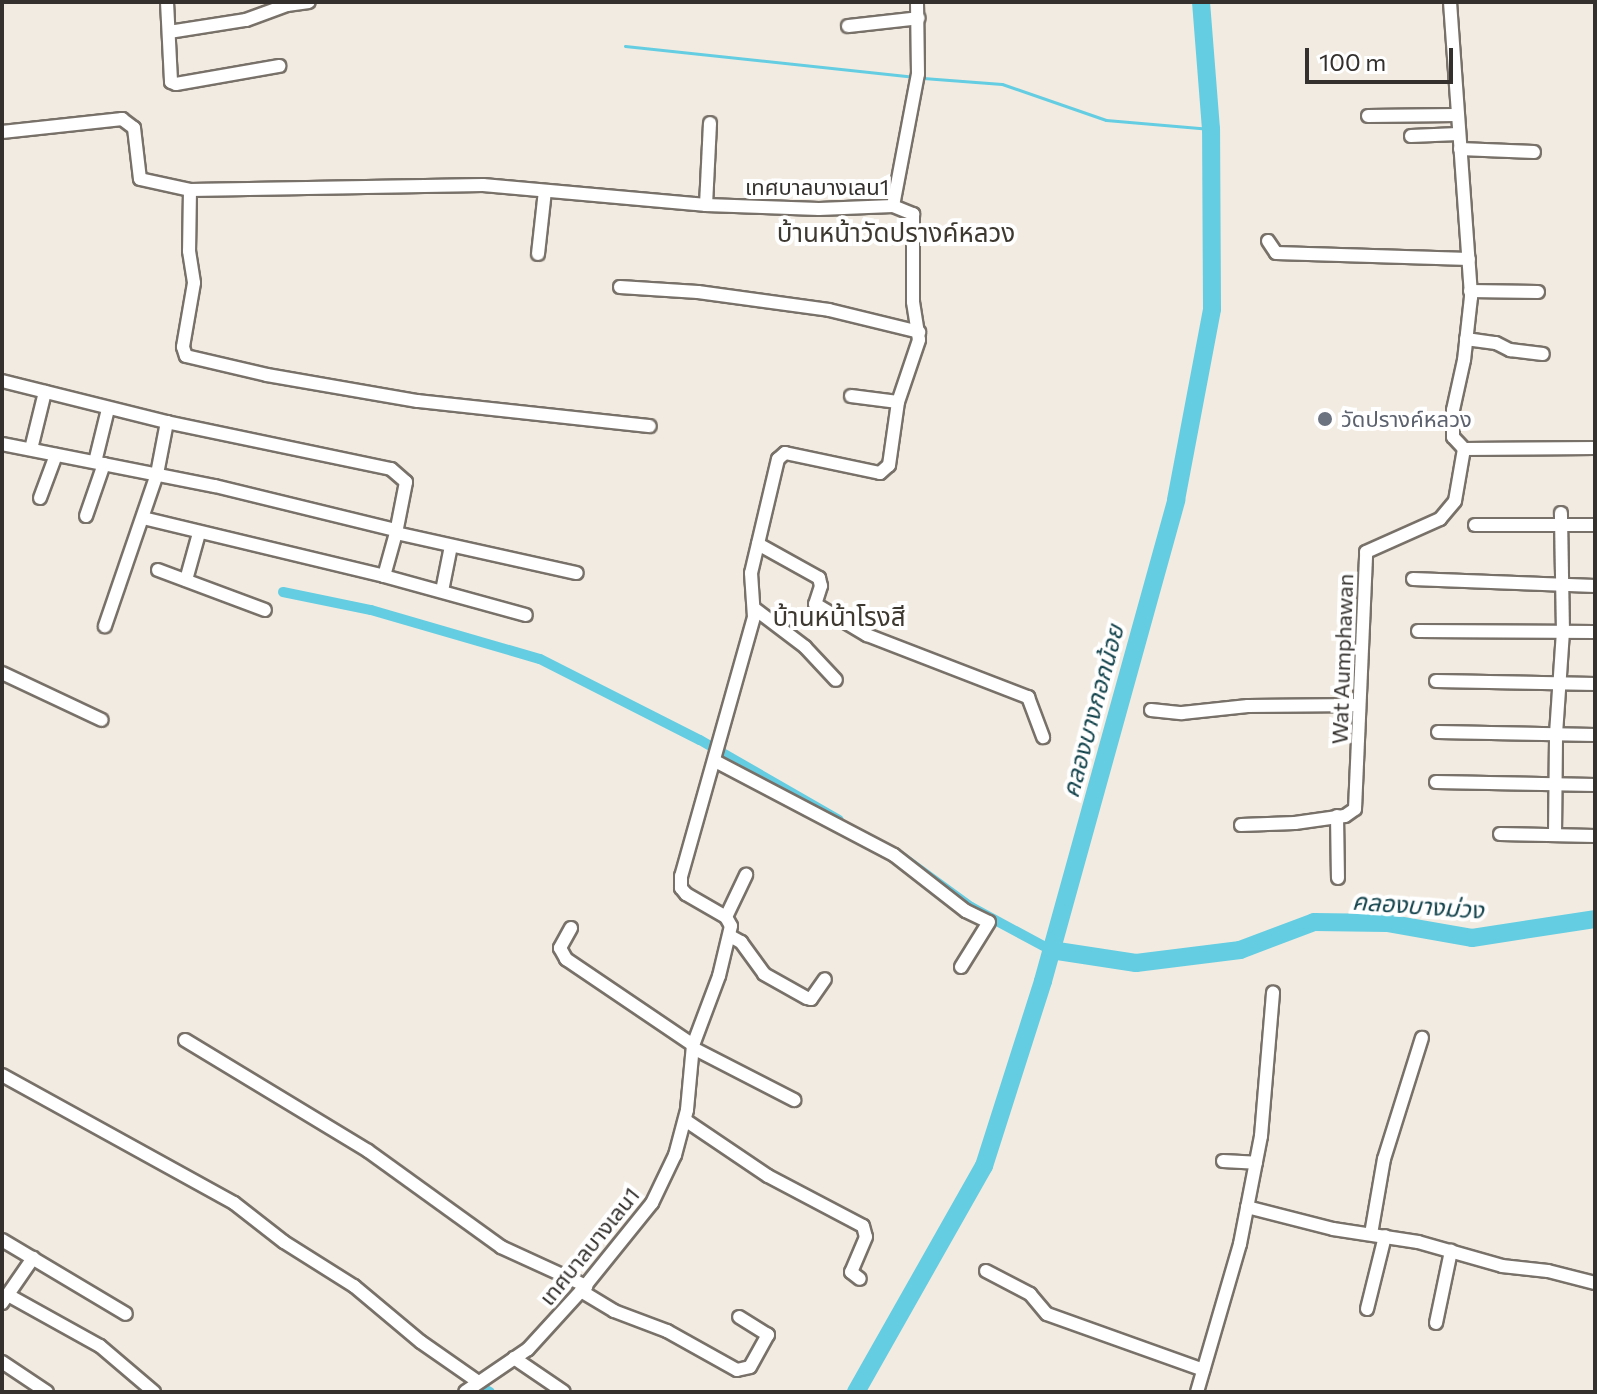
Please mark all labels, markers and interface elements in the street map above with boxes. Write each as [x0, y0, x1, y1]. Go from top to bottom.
scale bar [1309, 32, 1457, 82]
text: 100 m [1319, 47, 1386, 76]
street label: เทศบาลบางเลน1 [745, 174, 889, 200]
district label: บ้านหน้าวัดปรางค์หลวง [777, 216, 1015, 248]
place label: วัดปรางค์หลวง [1341, 406, 1472, 432]
marker: วัดปรางค์หลวง [1316, 410, 1334, 428]
street label: Wat Aumphawan [1326, 573, 1358, 745]
district label: บ้านหน้าโรงสี [772, 600, 906, 632]
water label: คลองบางกอกน้อย [1055, 622, 1129, 800]
water label: คลองบางม่วง [1351, 886, 1485, 924]
street label: เทศบาลบางเลน1 [533, 1182, 645, 1310]

